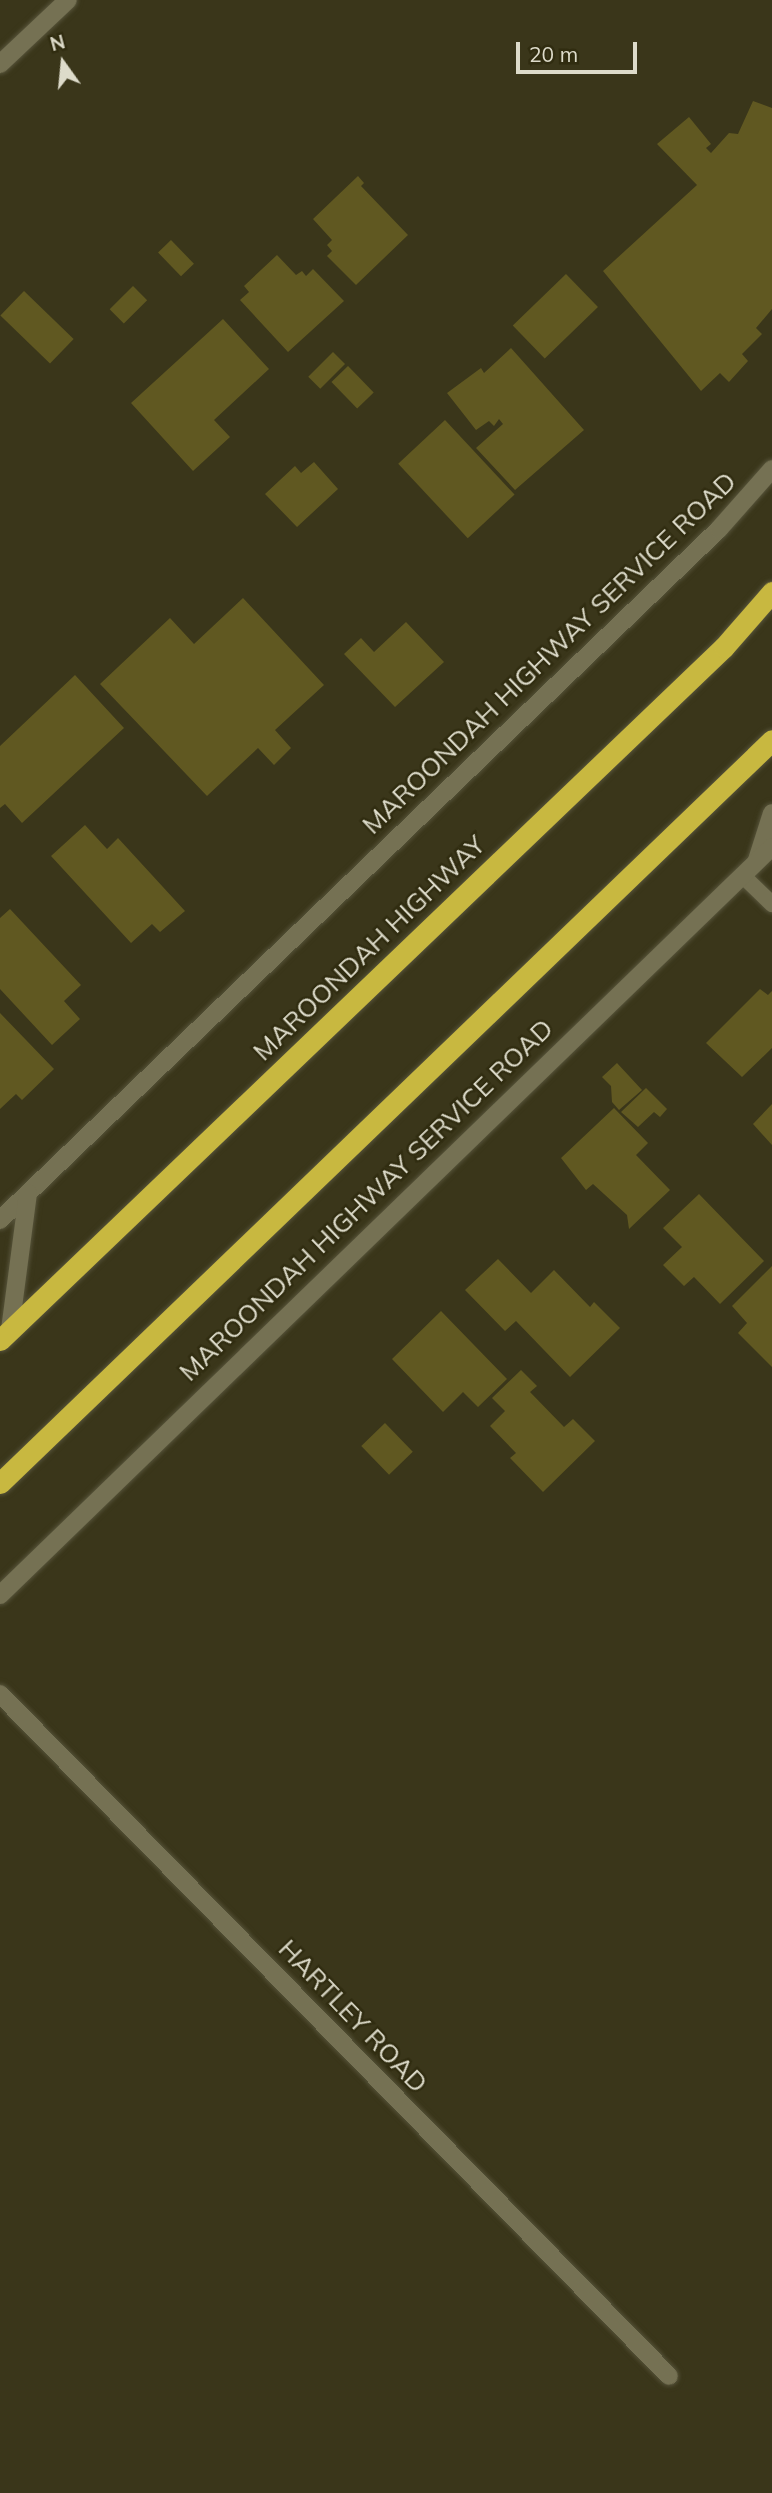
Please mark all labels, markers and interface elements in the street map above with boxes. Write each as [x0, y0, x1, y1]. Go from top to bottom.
north arrow [28, 28, 98, 98]
scale bar [520, 28, 641, 72]
text: N [48, 29, 68, 56]
text: 20 m [529, 41, 578, 67]
street label: MAROONDAH HIGHWAY SERVICE ROAD [356, 466, 742, 840]
street label: MAROONDAH HIGHWAY [247, 829, 491, 1067]
street label: MAROONDAH HIGHWAY SERVICE ROAD [173, 1013, 559, 1387]
street label: HARTLEY ROAD [272, 1933, 434, 2099]

